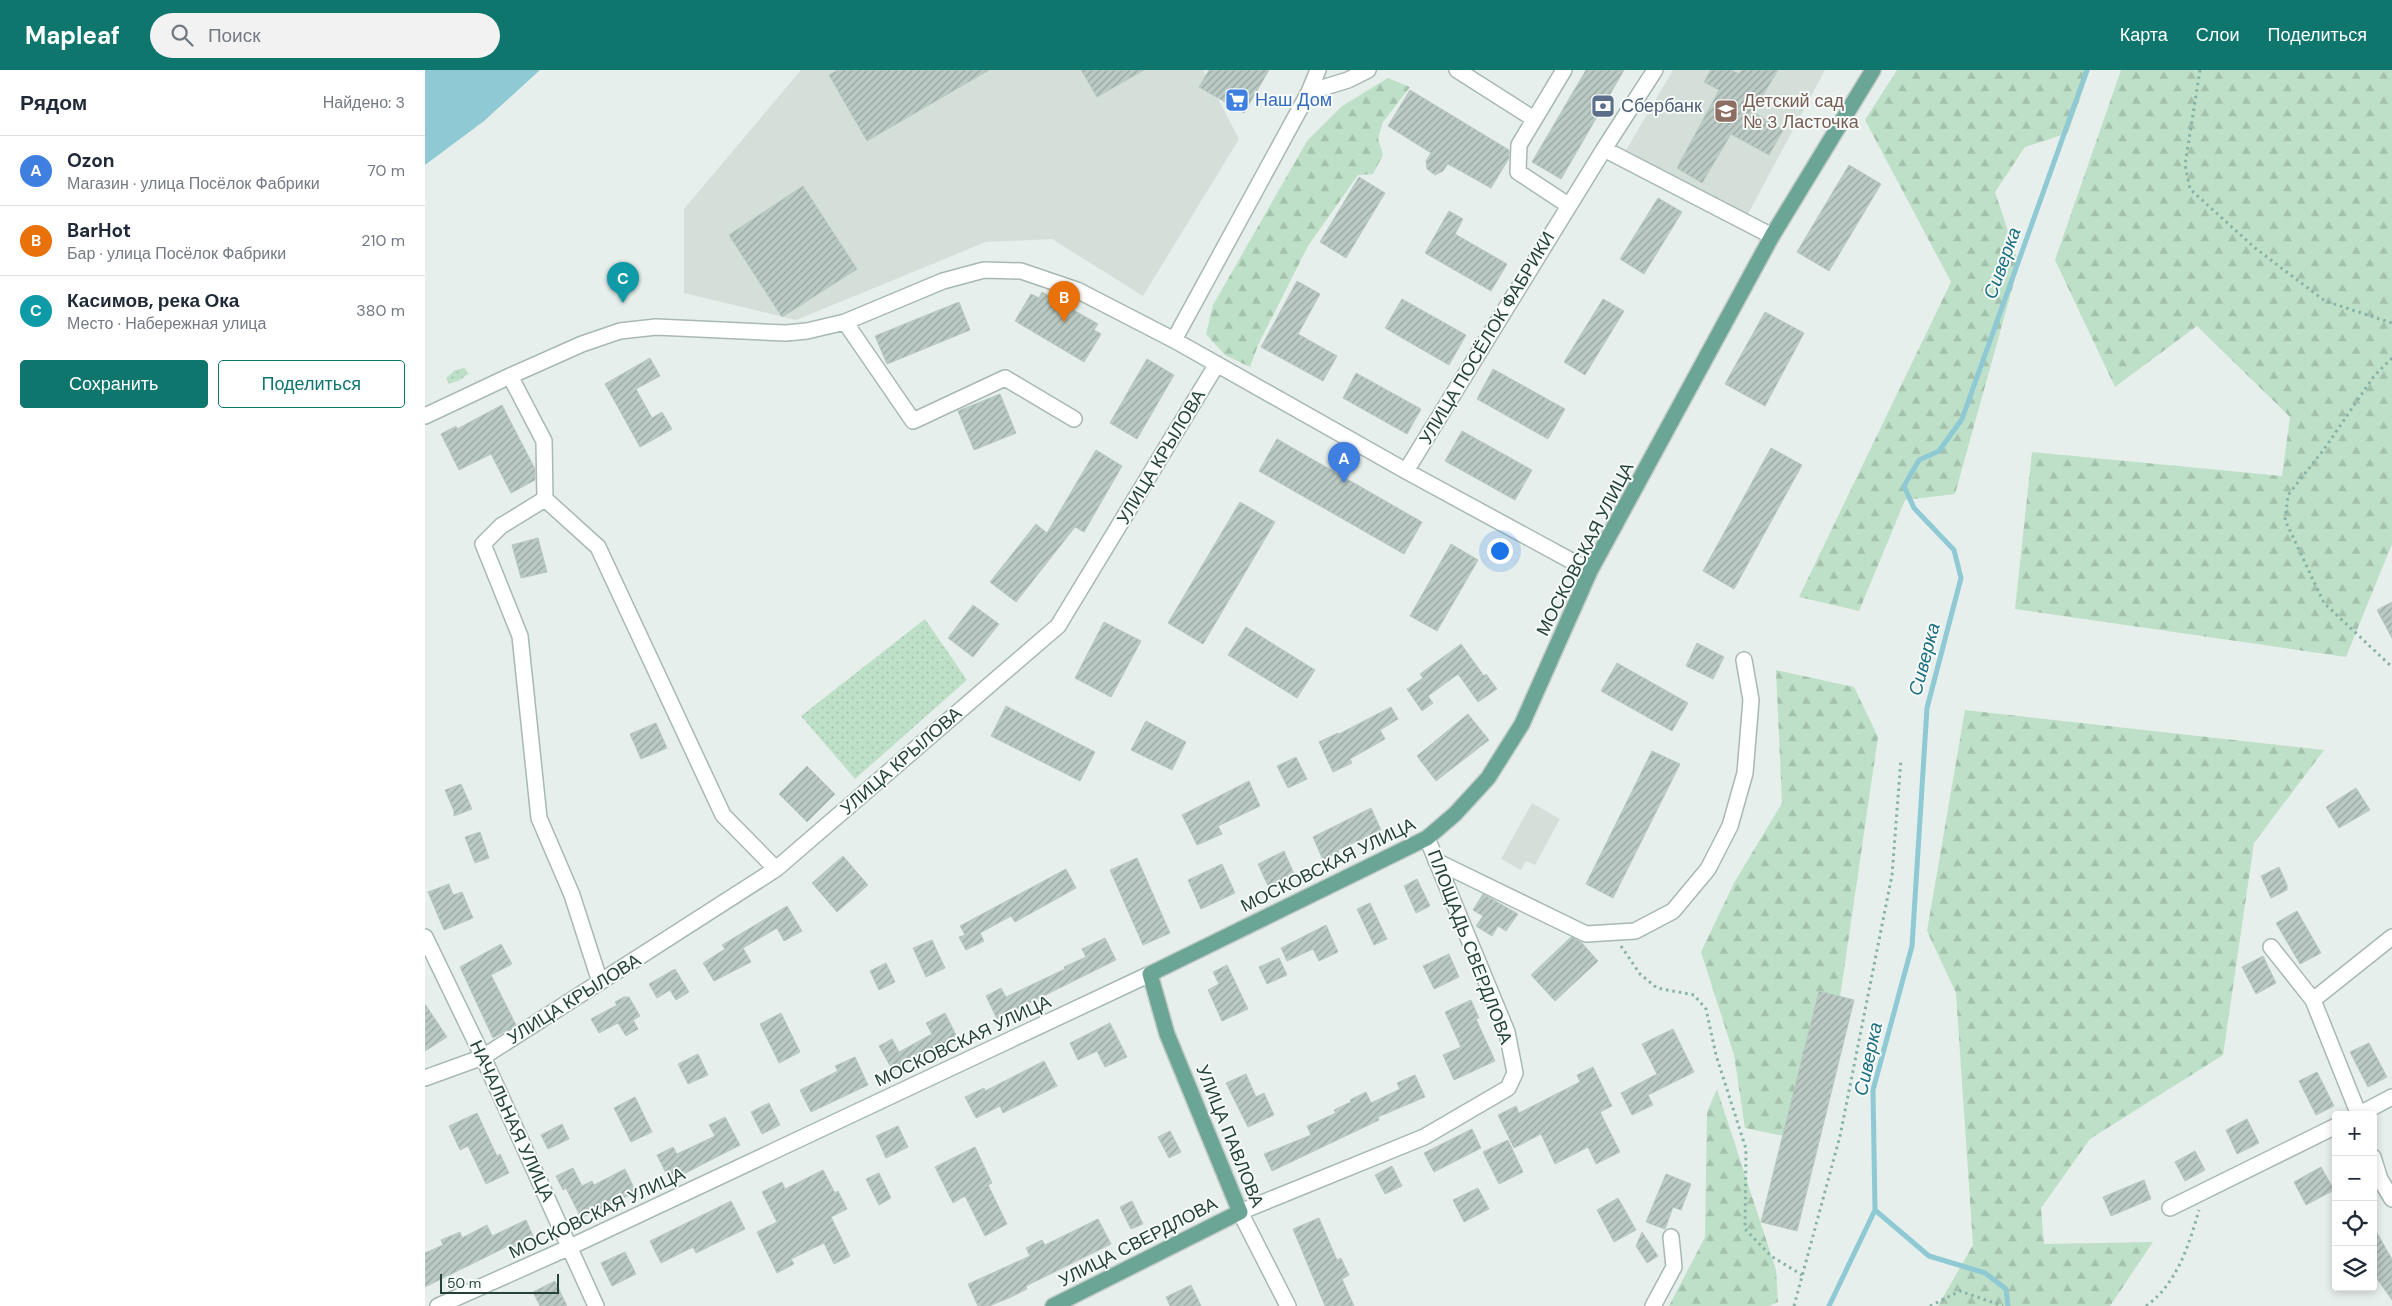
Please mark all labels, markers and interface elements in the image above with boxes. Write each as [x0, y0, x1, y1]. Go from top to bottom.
search box [150, 13, 500, 58]
text: Mapleaf [25, 20, 120, 51]
icon: search [168, 21, 196, 49]
text: Поиск [208, 23, 261, 48]
text: Карта [2120, 23, 2168, 47]
text: Слои [2196, 23, 2240, 47]
text: Поделиться [2268, 23, 2367, 47]
supermarket icon: Наш Дом [1224, 87, 1250, 113]
place label: Наш Дом [1255, 88, 1332, 112]
text: Рядом [20, 89, 87, 117]
place label: Детский сад № 3 Ласточка [1743, 89, 1860, 134]
text: Найдено: 3 [323, 92, 405, 113]
bank icon: Сбербанк [1590, 93, 1616, 119]
place label: Сбербанк [1621, 94, 1702, 118]
school or university icon: Детский сад № 3 Ласточка [1713, 98, 1739, 124]
text: Ozon [67, 148, 115, 173]
text: A [30, 160, 42, 181]
text: 70 m [367, 160, 405, 181]
text: Магазин · улица Посёлок Фабрики [67, 173, 320, 194]
text: BarHot [67, 218, 131, 243]
water label: Сиверка [1978, 224, 2026, 302]
street label: УЛИЦА ПОСЁЛОК ФАБРИКИ [1414, 227, 1560, 449]
text: B [31, 230, 41, 251]
text: 210 m [361, 230, 405, 251]
text: Бар · улица Посёлок Фабрики [67, 243, 286, 264]
pin: C [607, 262, 639, 303]
pin: B [1048, 281, 1080, 322]
text: Касимов, река Ока [67, 288, 239, 313]
text: C [30, 300, 42, 321]
text: 380 m [356, 300, 405, 321]
text: Место · Набережная улица [67, 313, 266, 334]
button: Сохранить [20, 360, 208, 408]
button: Поделиться [218, 360, 405, 408]
street label: УЛИЦА КРЫЛОВА [1111, 385, 1211, 529]
pin: A [1328, 442, 1360, 483]
street label: МОСКОВСКАЯ УЛИЦА [1531, 458, 1639, 640]
your location [1487, 538, 1513, 564]
water label: Сиверка [1902, 620, 1946, 698]
street label: УЛИЦА КРЫЛОВА [835, 702, 967, 820]
street label: МОСКОВСКАЯ УЛИЦА [1237, 812, 1419, 918]
street label: ПЛОЩАДЬ СВЕРДЛОВА [1422, 846, 1518, 1048]
street label: УЛИЦА КРЫЛОВА [503, 948, 645, 1050]
street label: МОСКОВСКАЯ УЛИЦА [871, 990, 1055, 1092]
water label: Сиверка [1848, 1020, 1888, 1098]
street label: НАЧАЛЬНАЯ УЛИЦА [464, 1036, 560, 1206]
street label: УЛИЦА ПАВЛОВА [1190, 1061, 1270, 1211]
map controls [2332, 1111, 2377, 1291]
button: + [2332, 1111, 2377, 1156]
button: − [2332, 1156, 2377, 1201]
street label: МОСКОВСКАЯ УЛИЦА [505, 1162, 689, 1264]
street label: УЛИЦА СВЕРДЛОВА [1055, 1192, 1221, 1292]
button: locate [2332, 1201, 2377, 1246]
button: layers [2332, 1246, 2377, 1291]
scale bar [440, 1271, 559, 1294]
text: 50 m [447, 1274, 481, 1292]

